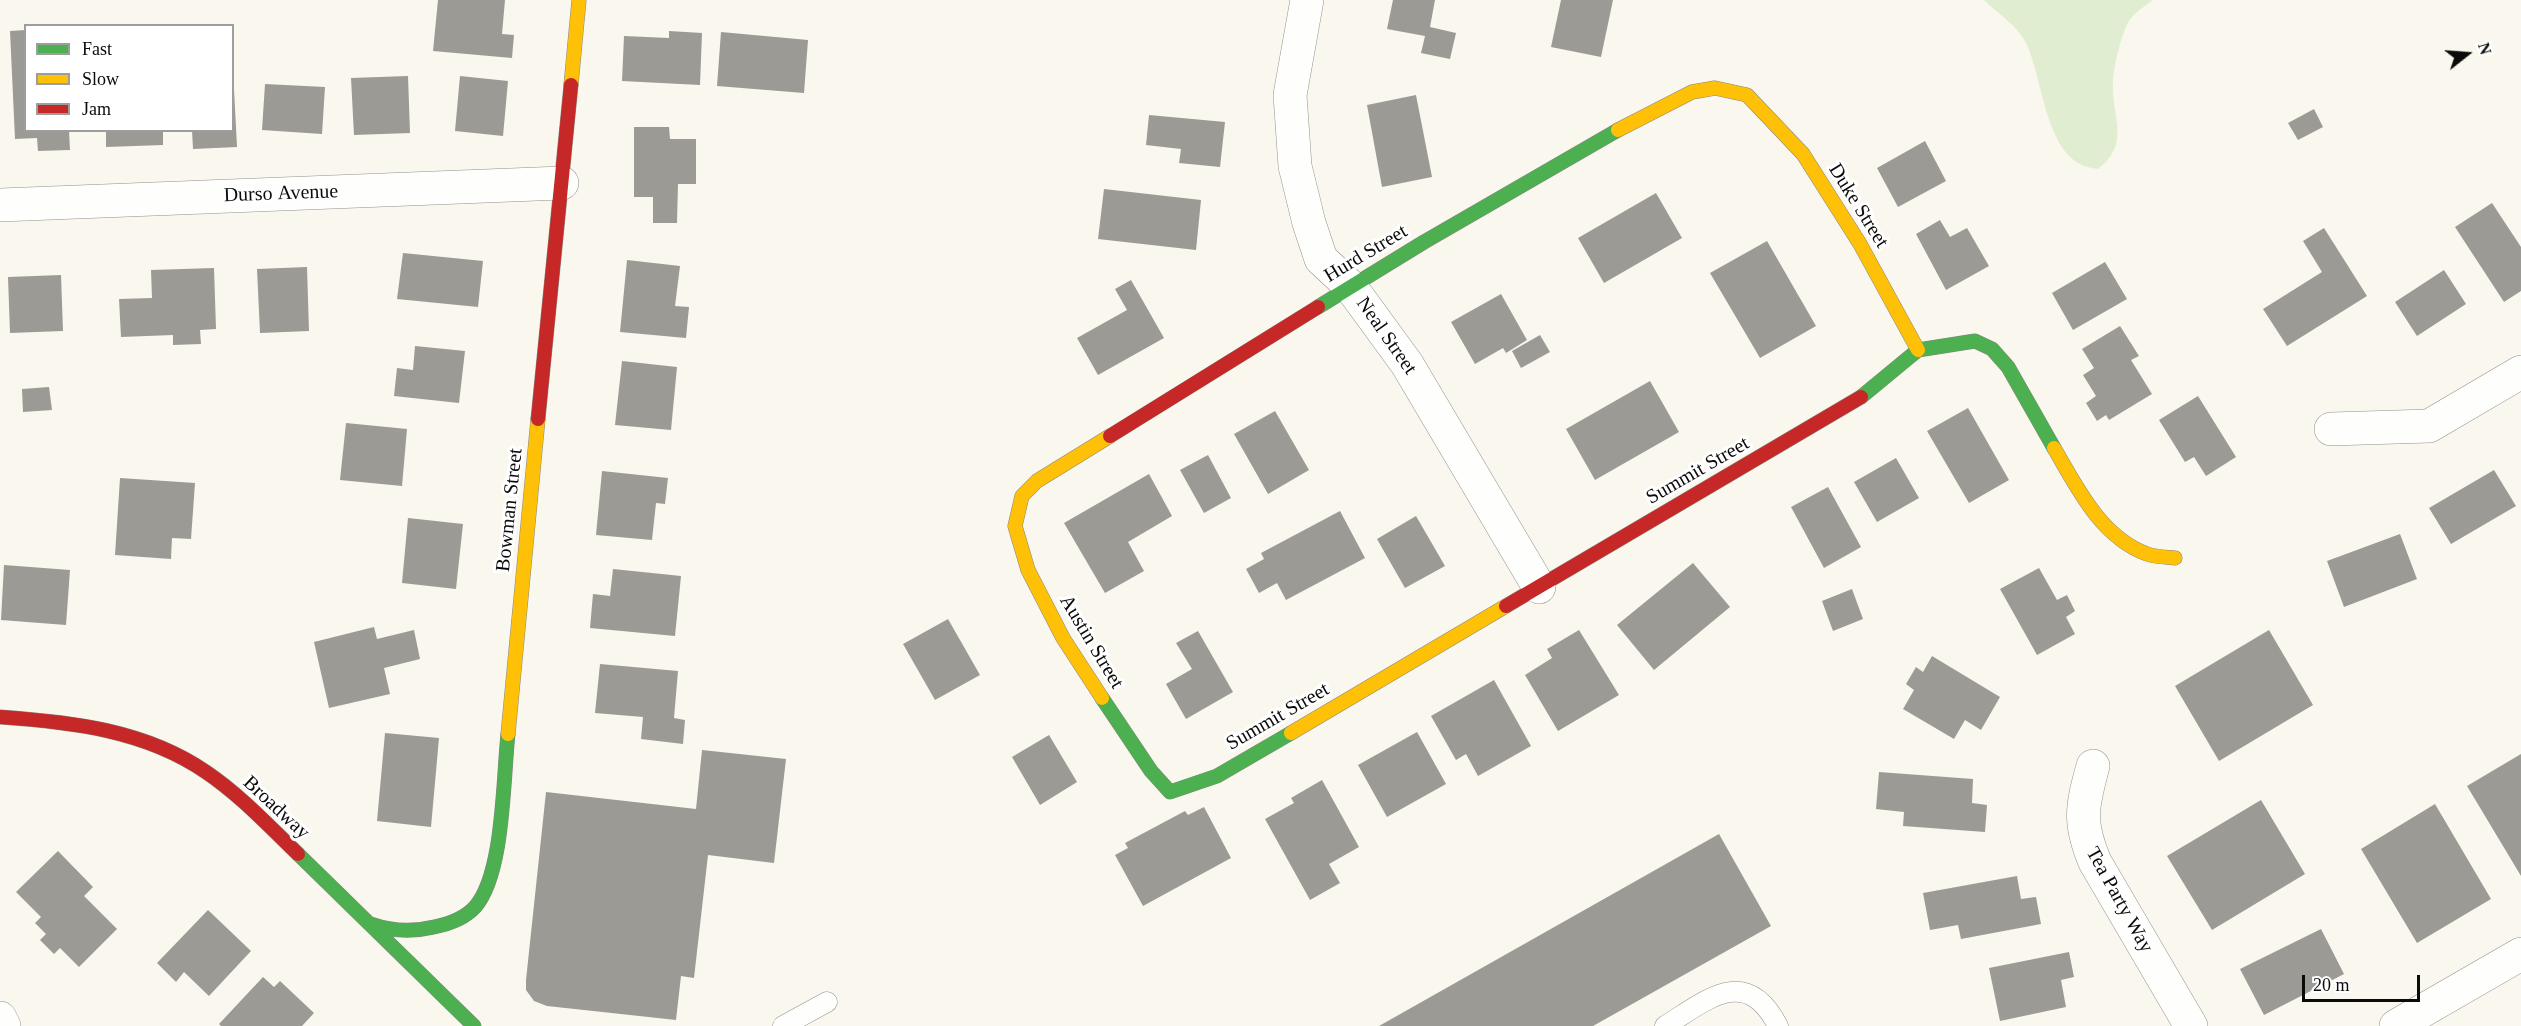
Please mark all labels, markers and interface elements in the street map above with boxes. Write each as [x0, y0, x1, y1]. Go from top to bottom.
legend [24, 24, 234, 132]
north arrow [2437, 24, 2497, 84]
text: Fast [82, 39, 112, 59]
text: N [2475, 41, 2495, 57]
text: Slow [82, 69, 119, 89]
text: Jam [82, 99, 111, 119]
street label: Duke Street [1823, 159, 1893, 253]
street label: Durso Avenue [223, 180, 339, 208]
street label: Hurd Street [1320, 220, 1412, 288]
street label: Neal Street [1351, 292, 1421, 380]
street label: Summit Street [1642, 432, 1754, 510]
street label: Bowman Street [492, 447, 528, 573]
street label: Austin Street [1054, 591, 1128, 693]
street label: Summit Street [1222, 678, 1334, 756]
street label: Broadway [238, 771, 314, 845]
street label: Tea Party Way [2080, 843, 2158, 957]
scale bar [2305, 963, 2424, 1001]
text: 20 m [2313, 975, 2350, 995]

